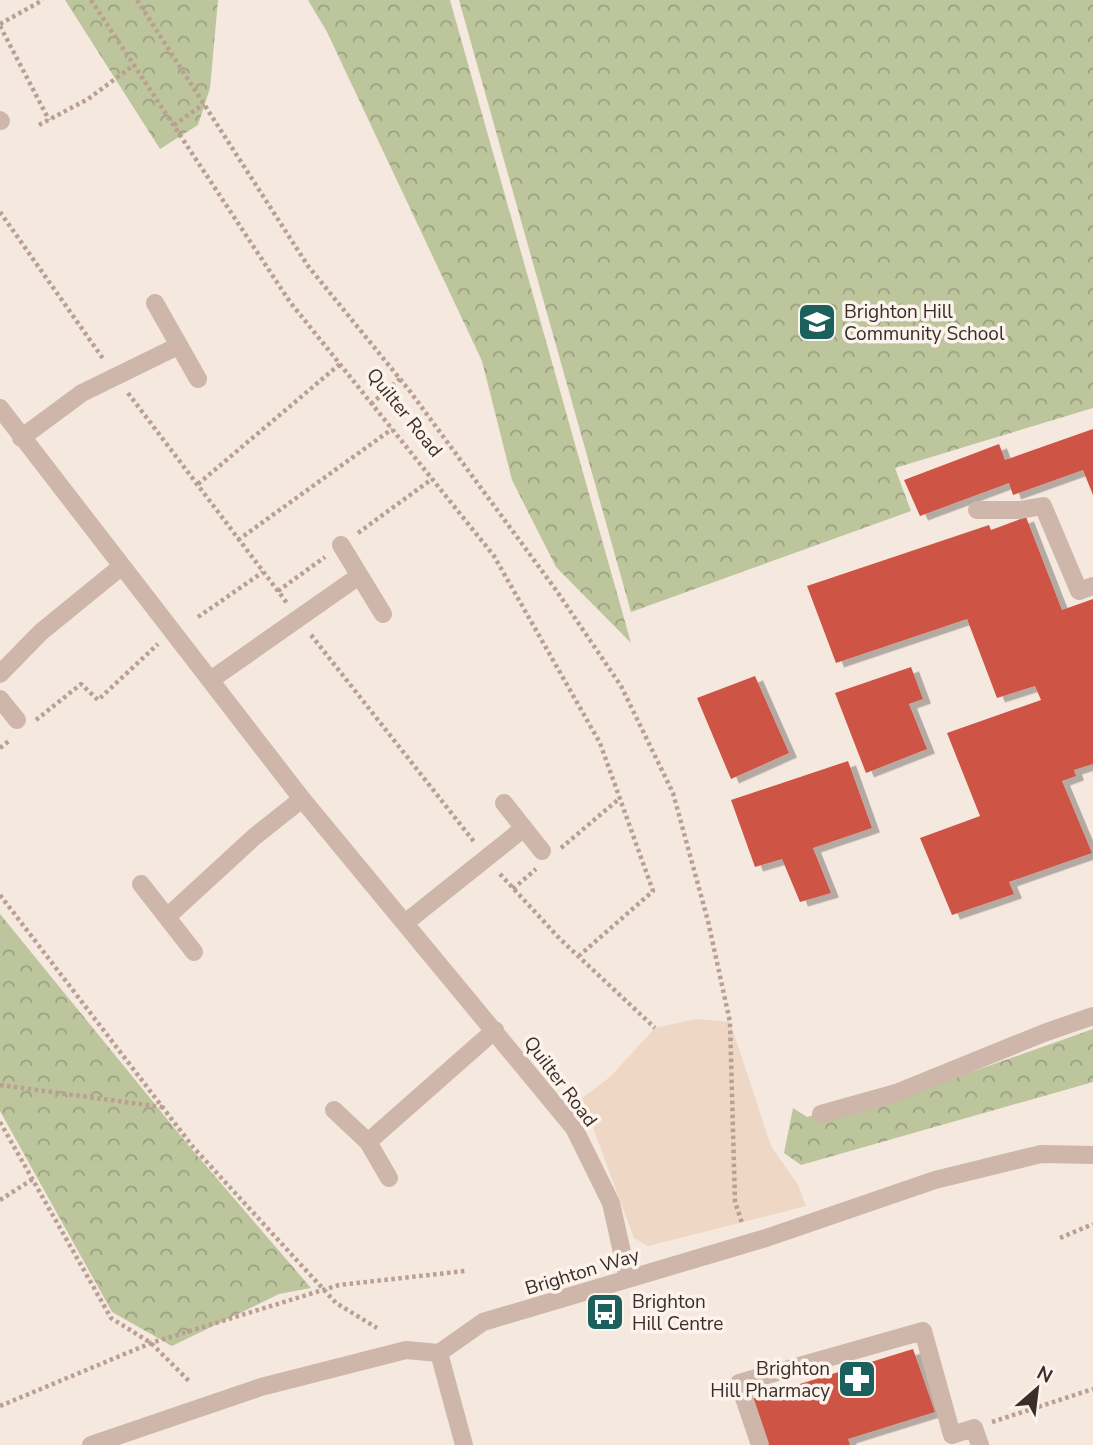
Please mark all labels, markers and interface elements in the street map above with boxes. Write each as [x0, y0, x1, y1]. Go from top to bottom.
place label: Brighton Hill Community School [844, 299, 1005, 347]
school or university icon: Brighton Hill Community School [796, 301, 838, 343]
street label: Quilter Road [360, 363, 448, 463]
street label: Quilter Road [517, 1031, 603, 1132]
street label: Brighton Way [522, 1242, 643, 1302]
place label: Brighton Hill Centre [632, 1289, 723, 1337]
bus stop icon: Brighton Hill Centre [584, 1291, 626, 1333]
north arrow [1002, 1354, 1072, 1424]
place label: Brighton Hill Pharmacy [710, 1356, 830, 1404]
pharmacy icon: Brighton Hill Pharmacy [836, 1358, 878, 1400]
text: N [1032, 1360, 1057, 1390]

